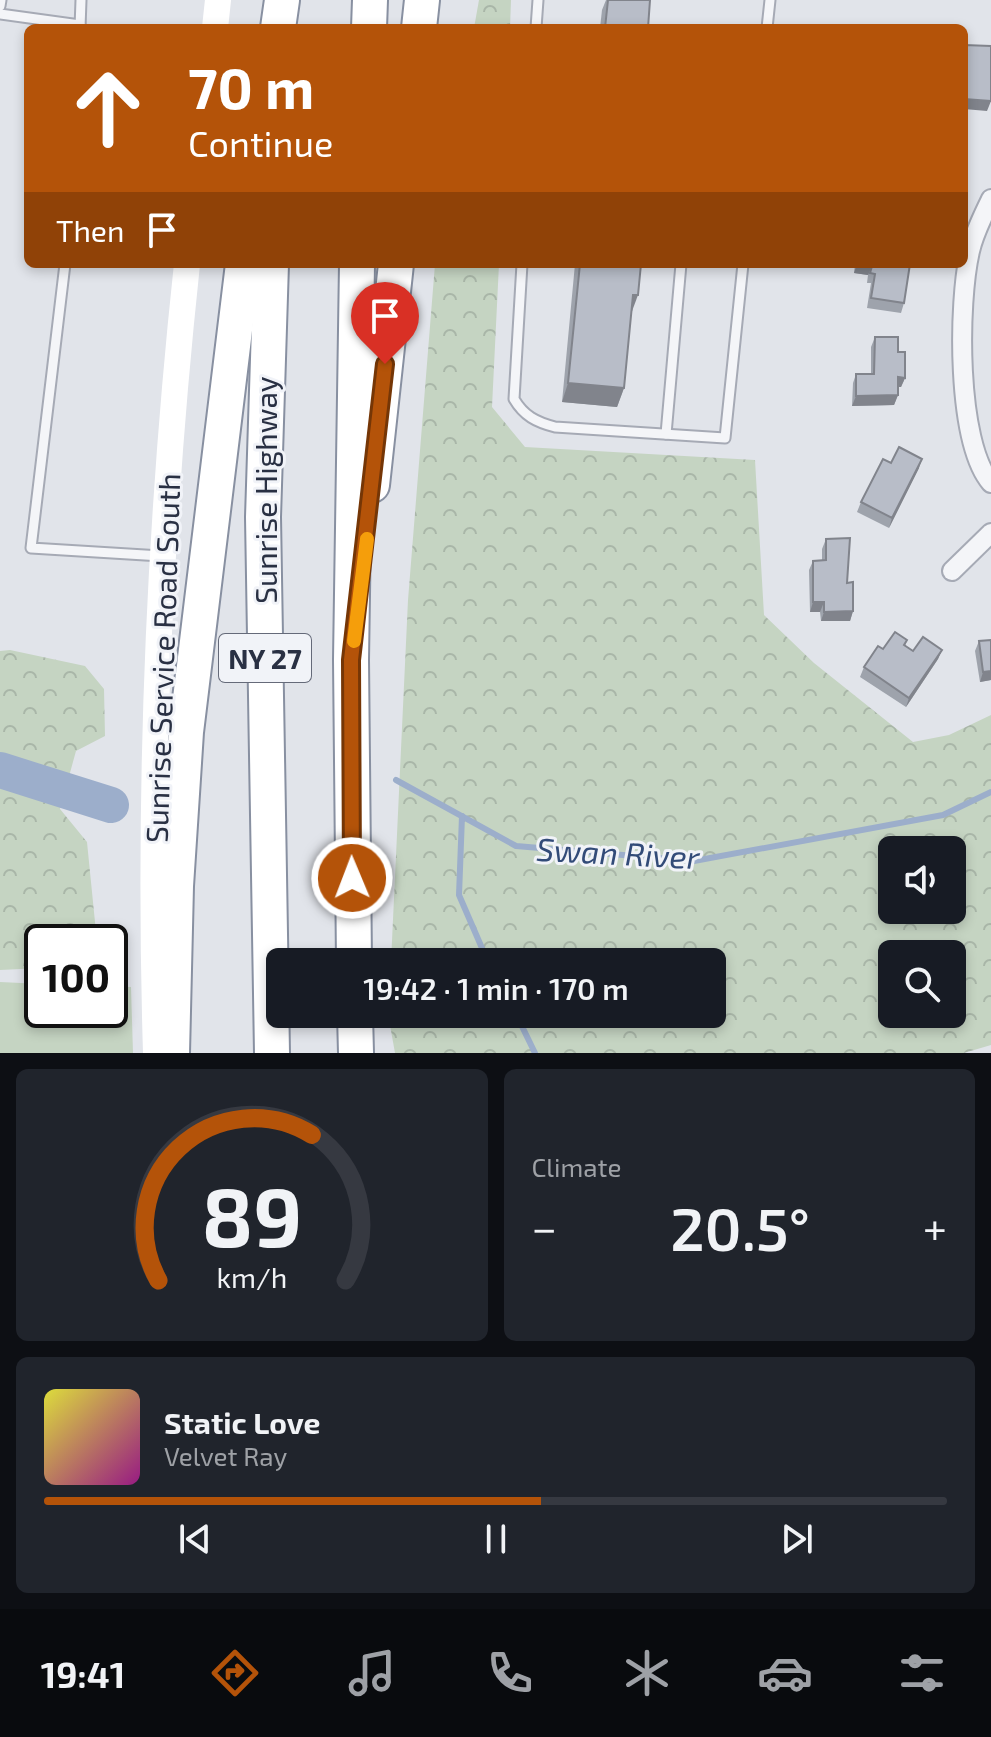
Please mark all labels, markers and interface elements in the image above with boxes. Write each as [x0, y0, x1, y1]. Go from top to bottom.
text: 70 m [188, 53, 314, 120]
icon: ahead [56, 56, 160, 160]
text: Continue [188, 121, 333, 164]
icon: arrive [140, 208, 184, 252]
text: Then [56, 212, 124, 248]
pin [351, 282, 419, 364]
icon: arrive [363, 294, 407, 338]
street label: Sunrise Highway [247, 376, 283, 604]
street label: Sunrise Service Road South [138, 472, 186, 844]
road number: NY 27 [219, 634, 311, 682]
water label: Swan River [535, 829, 702, 875]
position arrow [310, 836, 394, 920]
map controls [878, 836, 966, 1028]
button: sound [878, 836, 966, 924]
speed limit sign: 100 [24, 924, 128, 1028]
button: search [878, 940, 966, 1028]
text: 19:42 · 1 min · 170 m [363, 970, 629, 1006]
text: Climate [532, 1151, 621, 1182]
text: 89 [201, 1164, 302, 1264]
text: 20.5° [670, 1191, 810, 1263]
text: − [532, 1200, 557, 1253]
text: + [923, 1200, 947, 1253]
text: km/h [216, 1259, 287, 1294]
text: Static Love [164, 1404, 320, 1440]
text: Velvet Ray [164, 1440, 287, 1471]
icon: previous [173, 1517, 217, 1561]
icon: pause [474, 1517, 518, 1561]
icon: next [775, 1517, 819, 1561]
icon: directions [207, 1645, 263, 1701]
icon: music [344, 1645, 400, 1701]
icon: phone [482, 1645, 538, 1701]
icon: climate [619, 1645, 675, 1701]
icon: car [757, 1645, 813, 1701]
icon: filters [894, 1645, 950, 1701]
text: 19:41 [41, 1652, 125, 1695]

